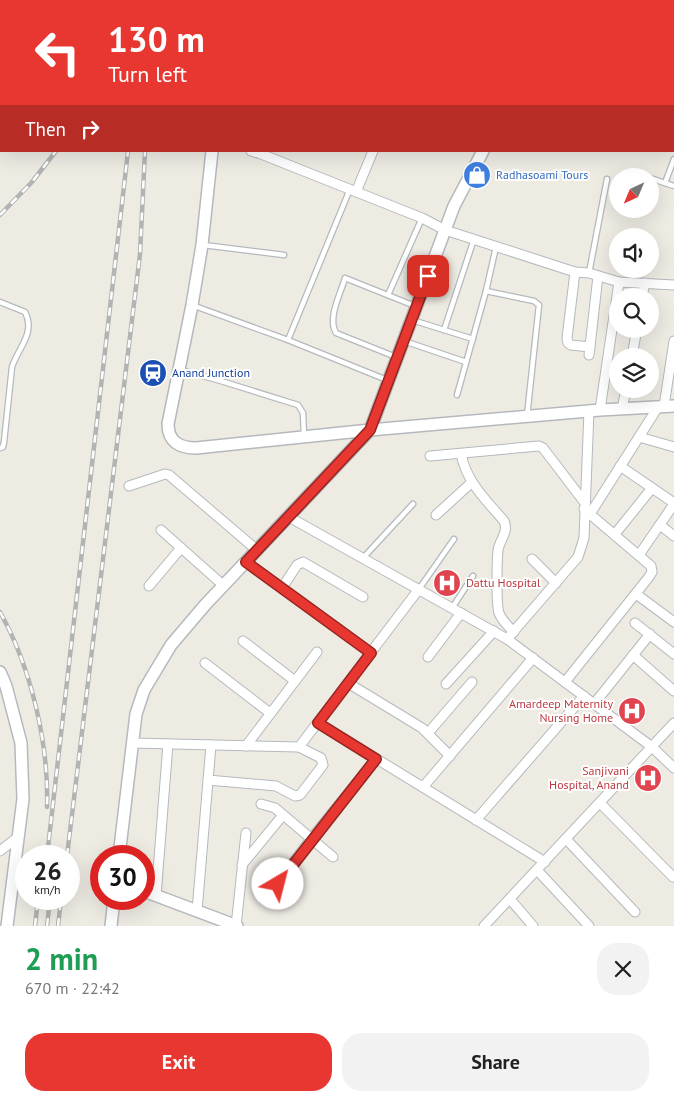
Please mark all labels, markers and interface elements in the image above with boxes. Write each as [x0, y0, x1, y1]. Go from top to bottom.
text: 130 m [108, 16, 205, 62]
icon: left [25, 20, 90, 85]
text: Turn left [108, 60, 187, 88]
icon: right [76, 115, 104, 143]
text: Then [25, 117, 66, 141]
shop icon: Radhasoami Tours [462, 160, 492, 190]
place label: Radhasoami Tours [496, 167, 588, 182]
north arrow [609, 168, 659, 218]
map controls [609, 168, 659, 398]
button: sound [609, 228, 659, 278]
pin [407, 255, 449, 297]
icon: arrive [414, 262, 442, 290]
button: search [609, 288, 659, 338]
button: layers [609, 348, 659, 398]
station icon: Anand Junction [138, 358, 168, 388]
place label: Anand Junction [172, 365, 250, 380]
hospital icon: Dattu Hospital [432, 568, 462, 598]
place label: Dattu Hospital [466, 575, 541, 590]
place label: Amardeep Maternity Nursing Home [509, 696, 613, 725]
hospital icon: Amardeep Maternity Nursing Home [617, 696, 647, 726]
place label: Sanjivani Hospital, Anand [549, 763, 629, 792]
hospital icon: Sanjivani Hospital, Anand [633, 763, 663, 793]
speed limit sign: 30 [90, 845, 155, 910]
text: 26 [33, 855, 62, 887]
position arrow [251, 857, 303, 909]
text: km/h [34, 882, 61, 897]
text: 2 min [25, 939, 98, 978]
button: close [597, 943, 649, 995]
text: 670 m · 22:42 [25, 978, 120, 998]
button: Exit [25, 1033, 332, 1091]
button: Share [342, 1033, 649, 1091]

